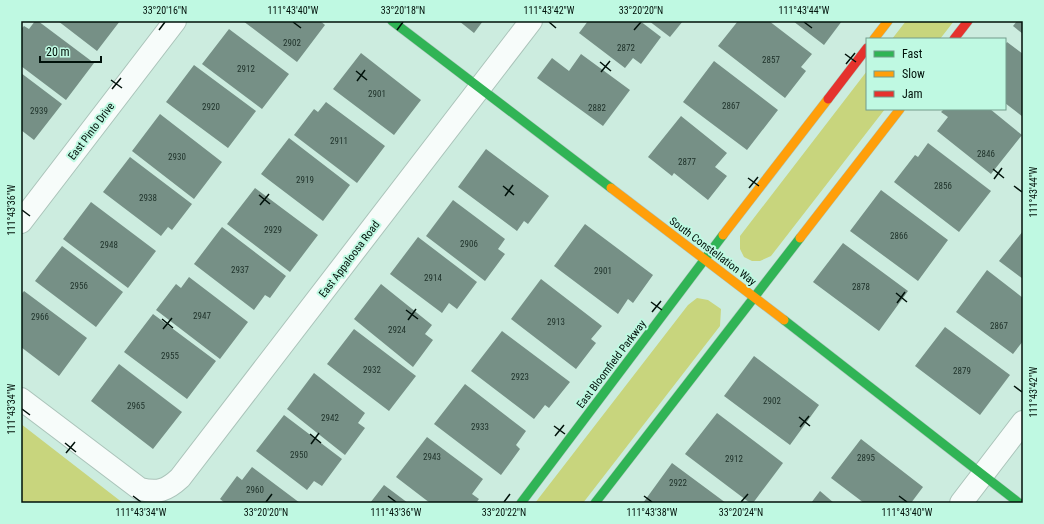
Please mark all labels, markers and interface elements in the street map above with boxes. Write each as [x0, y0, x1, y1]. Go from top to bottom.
text: 33°20'16"N [143, 5, 187, 16]
text: 111°43'40"W [268, 5, 319, 16]
text: 33°20'18"N [381, 5, 425, 16]
text: 111°43'42"W [524, 5, 575, 16]
text: 33°20'20"N [619, 5, 663, 16]
text: 111°43'44"W [779, 5, 830, 16]
scale bar [40, 38, 101, 64]
house number: 2902 [283, 38, 301, 48]
legend [866, 38, 1006, 110]
house number: 2872 [617, 43, 635, 53]
text: 20 m [46, 45, 70, 59]
text: Fast [902, 47, 923, 61]
house number: 2857 [762, 55, 780, 65]
house number: 2912 [237, 64, 255, 74]
text: Slow [902, 67, 925, 81]
text: Jam [902, 87, 923, 101]
house number: 2901 [368, 89, 386, 99]
street label: East Pinto Drive [66, 100, 117, 163]
house number: 2867 [722, 101, 740, 111]
house number: 2920 [202, 102, 220, 112]
house number: 2882 [588, 103, 606, 113]
house number: 2939 [30, 106, 48, 116]
house number: 2911 [330, 136, 348, 146]
house number: 2846 [977, 149, 995, 159]
house number: 2930 [168, 152, 186, 162]
house number: 2877 [678, 157, 696, 167]
text: 111°43'44"W [1028, 166, 1039, 217]
house number: 2919 [296, 175, 314, 185]
house number: 2856 [934, 181, 952, 191]
text: 111°43'36"W [6, 184, 17, 235]
house number: 2938 [139, 193, 157, 203]
street label: South Constellation Way [667, 214, 759, 289]
street label: East Appaloosa Road [316, 218, 382, 300]
house number: 2929 [264, 225, 282, 235]
house number: 2866 [890, 231, 908, 241]
house number: 2906 [460, 239, 478, 249]
house number: 2948 [100, 240, 118, 250]
house number: 2937 [231, 265, 249, 275]
house number: 2901 [594, 266, 612, 276]
house number: 2914 [424, 273, 442, 283]
house number: 2956 [70, 281, 88, 291]
house number: 2878 [852, 282, 870, 292]
house number: 2947 [193, 311, 211, 321]
house number: 2966 [31, 312, 49, 322]
house number: 2913 [547, 317, 565, 327]
street label: East Bloomfield Parkway [574, 317, 649, 411]
house number: 2867 [990, 321, 1008, 331]
house number: 2924 [388, 325, 406, 335]
house number: 2955 [161, 351, 179, 361]
house number: 2932 [363, 365, 381, 375]
house number: 2879 [953, 366, 971, 376]
text: 111°43'42"W [1028, 366, 1039, 417]
house number: 2923 [511, 372, 529, 382]
text: 111°43'34"W [6, 383, 17, 434]
house number: 2902 [763, 396, 781, 406]
house number: 2965 [127, 401, 145, 411]
house number: 2942 [321, 413, 339, 423]
house number: 2933 [471, 422, 489, 432]
house number: 2950 [290, 450, 308, 460]
house number: 2943 [423, 452, 441, 462]
house number: 2895 [857, 453, 875, 463]
house number: 2912 [725, 454, 743, 464]
house number: 2922 [669, 478, 687, 488]
house number: 2960 [246, 485, 264, 495]
text: 111°43'34"W [116, 507, 167, 518]
text: 33°20'20"N [244, 507, 288, 518]
text: 111°43'36"W [371, 507, 422, 518]
text: 33°20'22"N [482, 507, 526, 518]
text: 111°43'38"W [627, 507, 678, 518]
text: 33°20'24"N [719, 507, 763, 518]
text: 111°43'40"W [882, 507, 933, 518]

